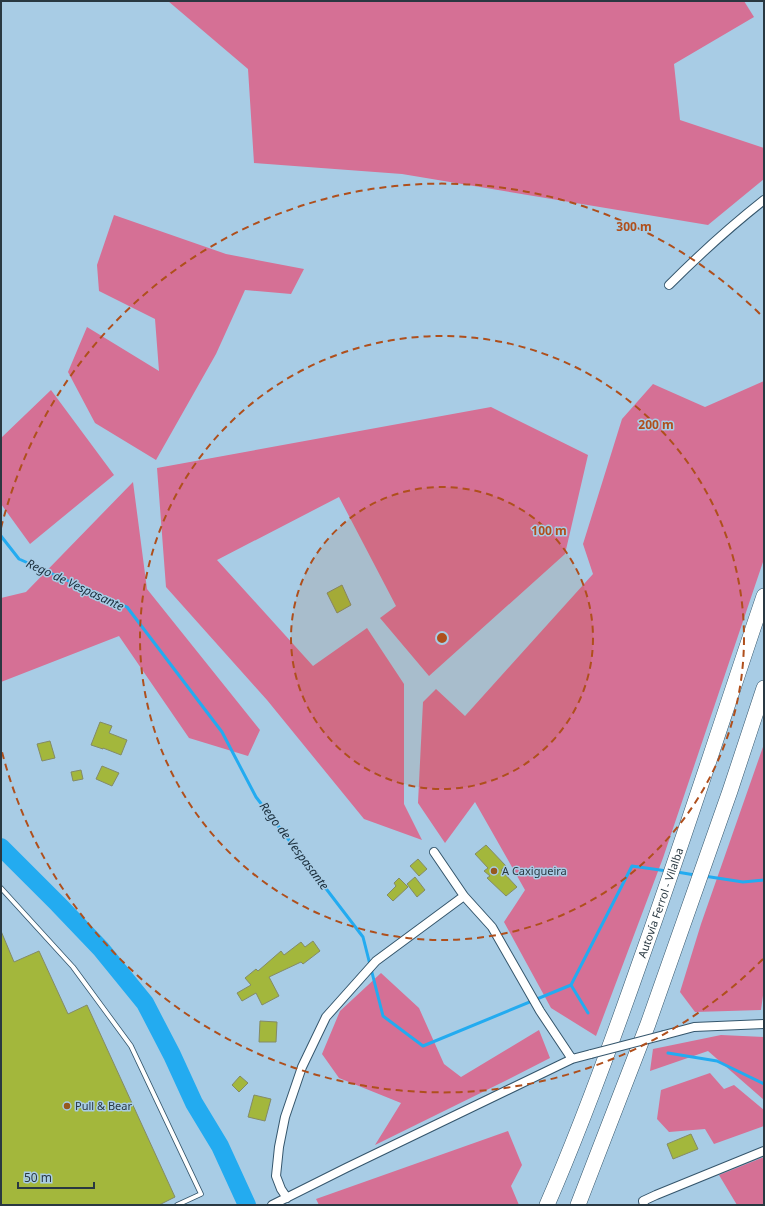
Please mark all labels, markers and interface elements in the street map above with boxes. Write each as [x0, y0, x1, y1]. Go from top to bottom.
text: 300 m [616, 218, 652, 235]
text: 200 m [638, 416, 674, 433]
text: 100 m [531, 522, 567, 539]
water label: Rego de Vespasante [24, 554, 127, 615]
centre of rings [435, 631, 449, 645]
water label: Rego de Vespasante [256, 798, 333, 893]
street label: Autovía Ferrol - Vilalba [634, 846, 686, 960]
place label: A Caxigueira [502, 863, 567, 878]
marker: A Caxigueira [489, 866, 499, 876]
place label: Pull & Bear [75, 1098, 132, 1113]
marker: Pull & Bear [62, 1101, 72, 1111]
scale bar [18, 1164, 94, 1190]
text: 50 m [24, 1169, 52, 1186]

